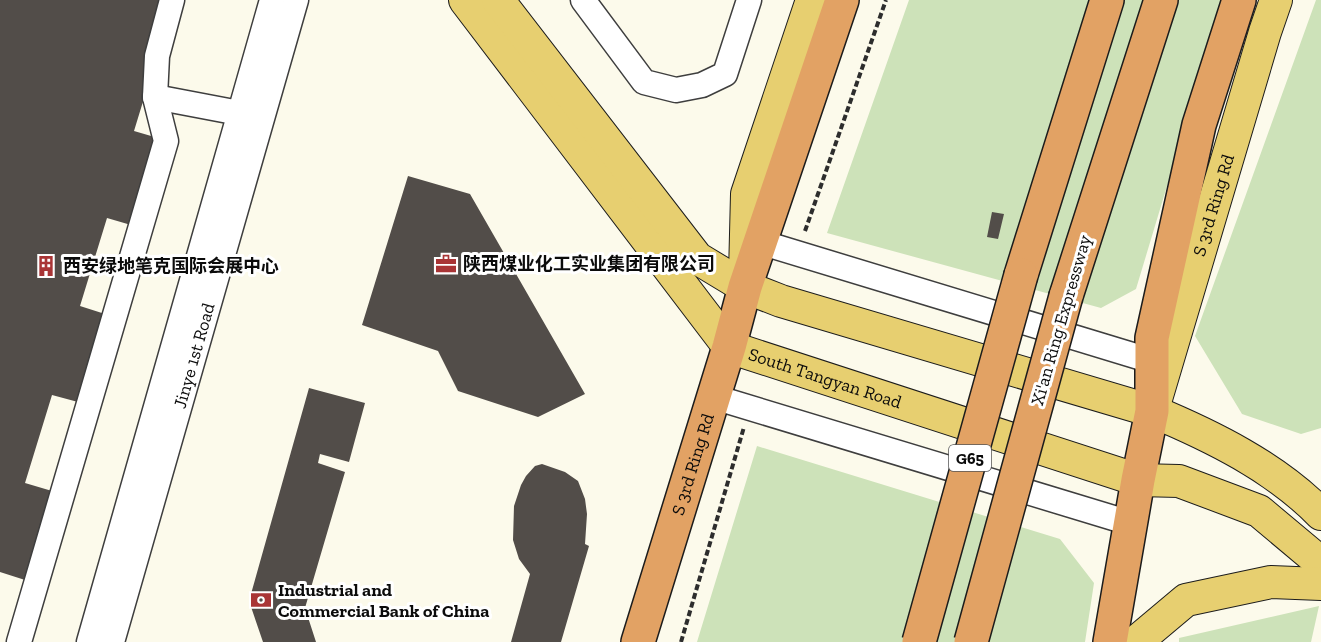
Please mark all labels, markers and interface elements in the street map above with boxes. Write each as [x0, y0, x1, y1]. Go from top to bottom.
street label: S 3rd Ring Rd [1188, 152, 1239, 259]
street label: Xi'an Ring Expressway [1026, 232, 1096, 408]
office icon: 陕西煤业化工实业集团有限公司 [434, 252, 458, 276]
place label: 陕西煤业化工实业集团有限公司 [463, 253, 715, 275]
building icon: 西安绿地笔克国际会展中心 [34, 254, 58, 278]
place label: 西安绿地笔克国际会展中心 [63, 255, 279, 277]
street label: Jinye 1st Road [169, 300, 220, 411]
street label: South Tangyan Road [746, 343, 905, 413]
street label: S 3rd Ring Rd [667, 411, 719, 518]
road number: G65 [949, 445, 991, 471]
place label: Industrial and Commercial Bank of China [278, 579, 489, 622]
bank icon: Industrial and Commercial Bank of China [249, 588, 273, 612]

